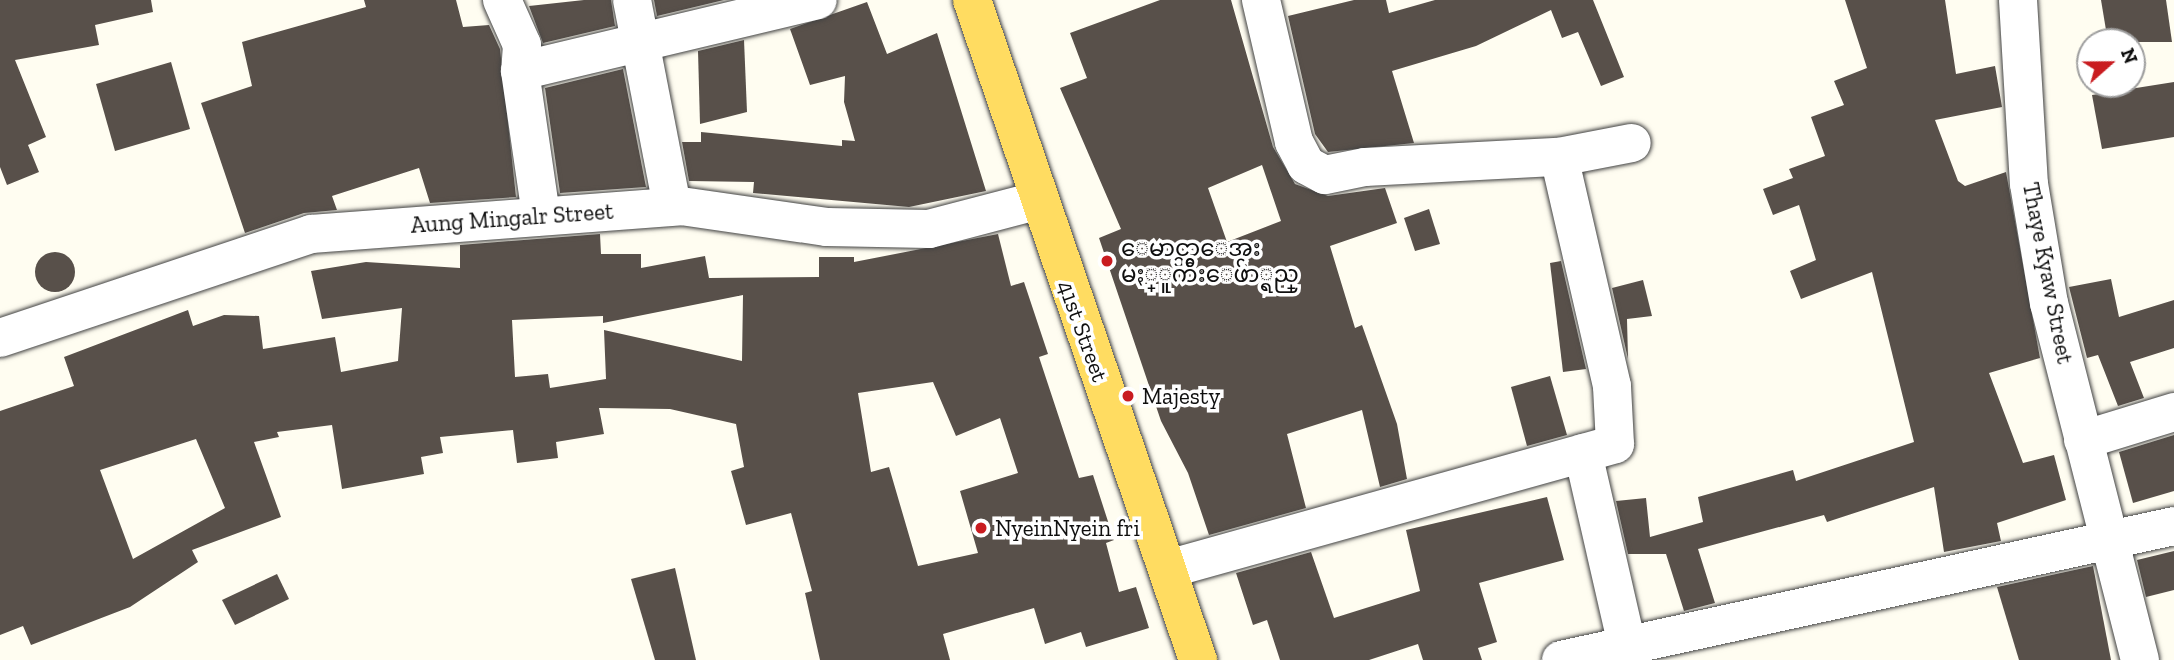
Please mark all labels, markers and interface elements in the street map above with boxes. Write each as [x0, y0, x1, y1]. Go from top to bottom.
north arrow [2076, 28, 2146, 98]
text: N [2116, 45, 2143, 67]
street label: Thaye Kyaw Street [2017, 180, 2079, 366]
street label: Aung Mingalr Street [409, 197, 615, 239]
place label: ေမာင္သာေအး မႏ္ူက်ီးေဖ်ာ္ရည္ [1121, 234, 1299, 288]
marker: ေမာင္သာေအး မႏ္ူက်ီးေဖ်ာ္ရည္ [1099, 253, 1115, 269]
street label: 41st Street [1052, 277, 1114, 385]
place label: Majesty [1142, 382, 1220, 410]
marker: Majesty [1120, 388, 1136, 404]
place label: NyeinNyein fri [995, 514, 1140, 542]
marker: NyeinNyein fri [973, 520, 989, 536]

